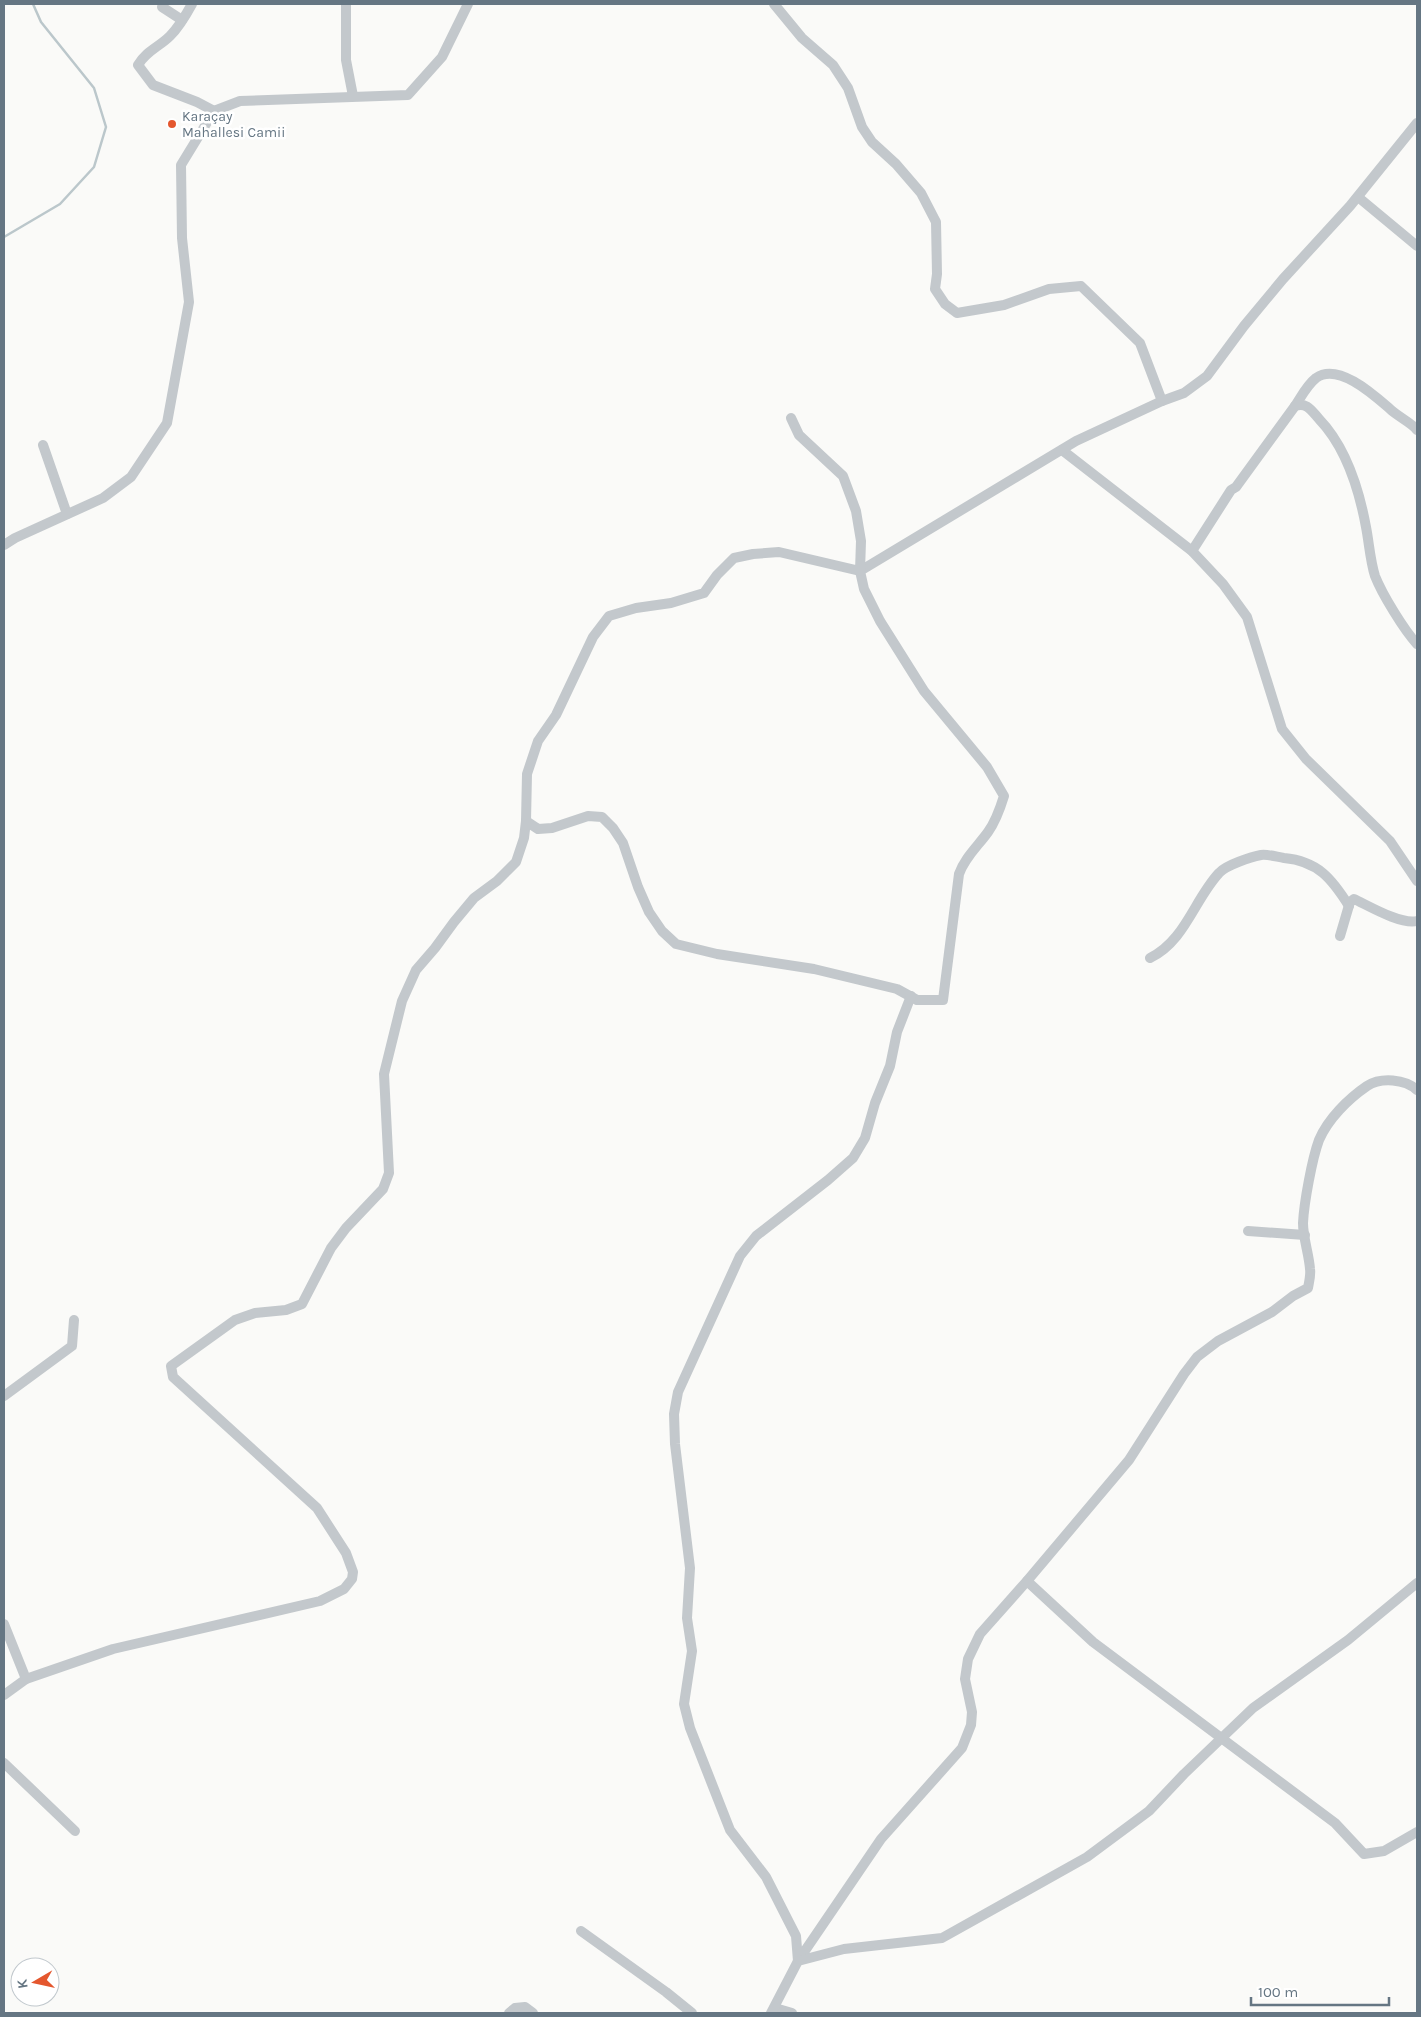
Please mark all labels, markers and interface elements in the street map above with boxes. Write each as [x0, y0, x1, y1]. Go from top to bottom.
place label: Karaçay Mahallesi Camii [182, 108, 285, 141]
marker: Karaçay Mahallesi Camii [166, 118, 178, 130]
north arrow [10, 1957, 60, 2007]
scale bar [1251, 1974, 1388, 2006]
text: K [13, 1977, 32, 1990]
text: 100 m [1258, 1983, 1298, 2001]

